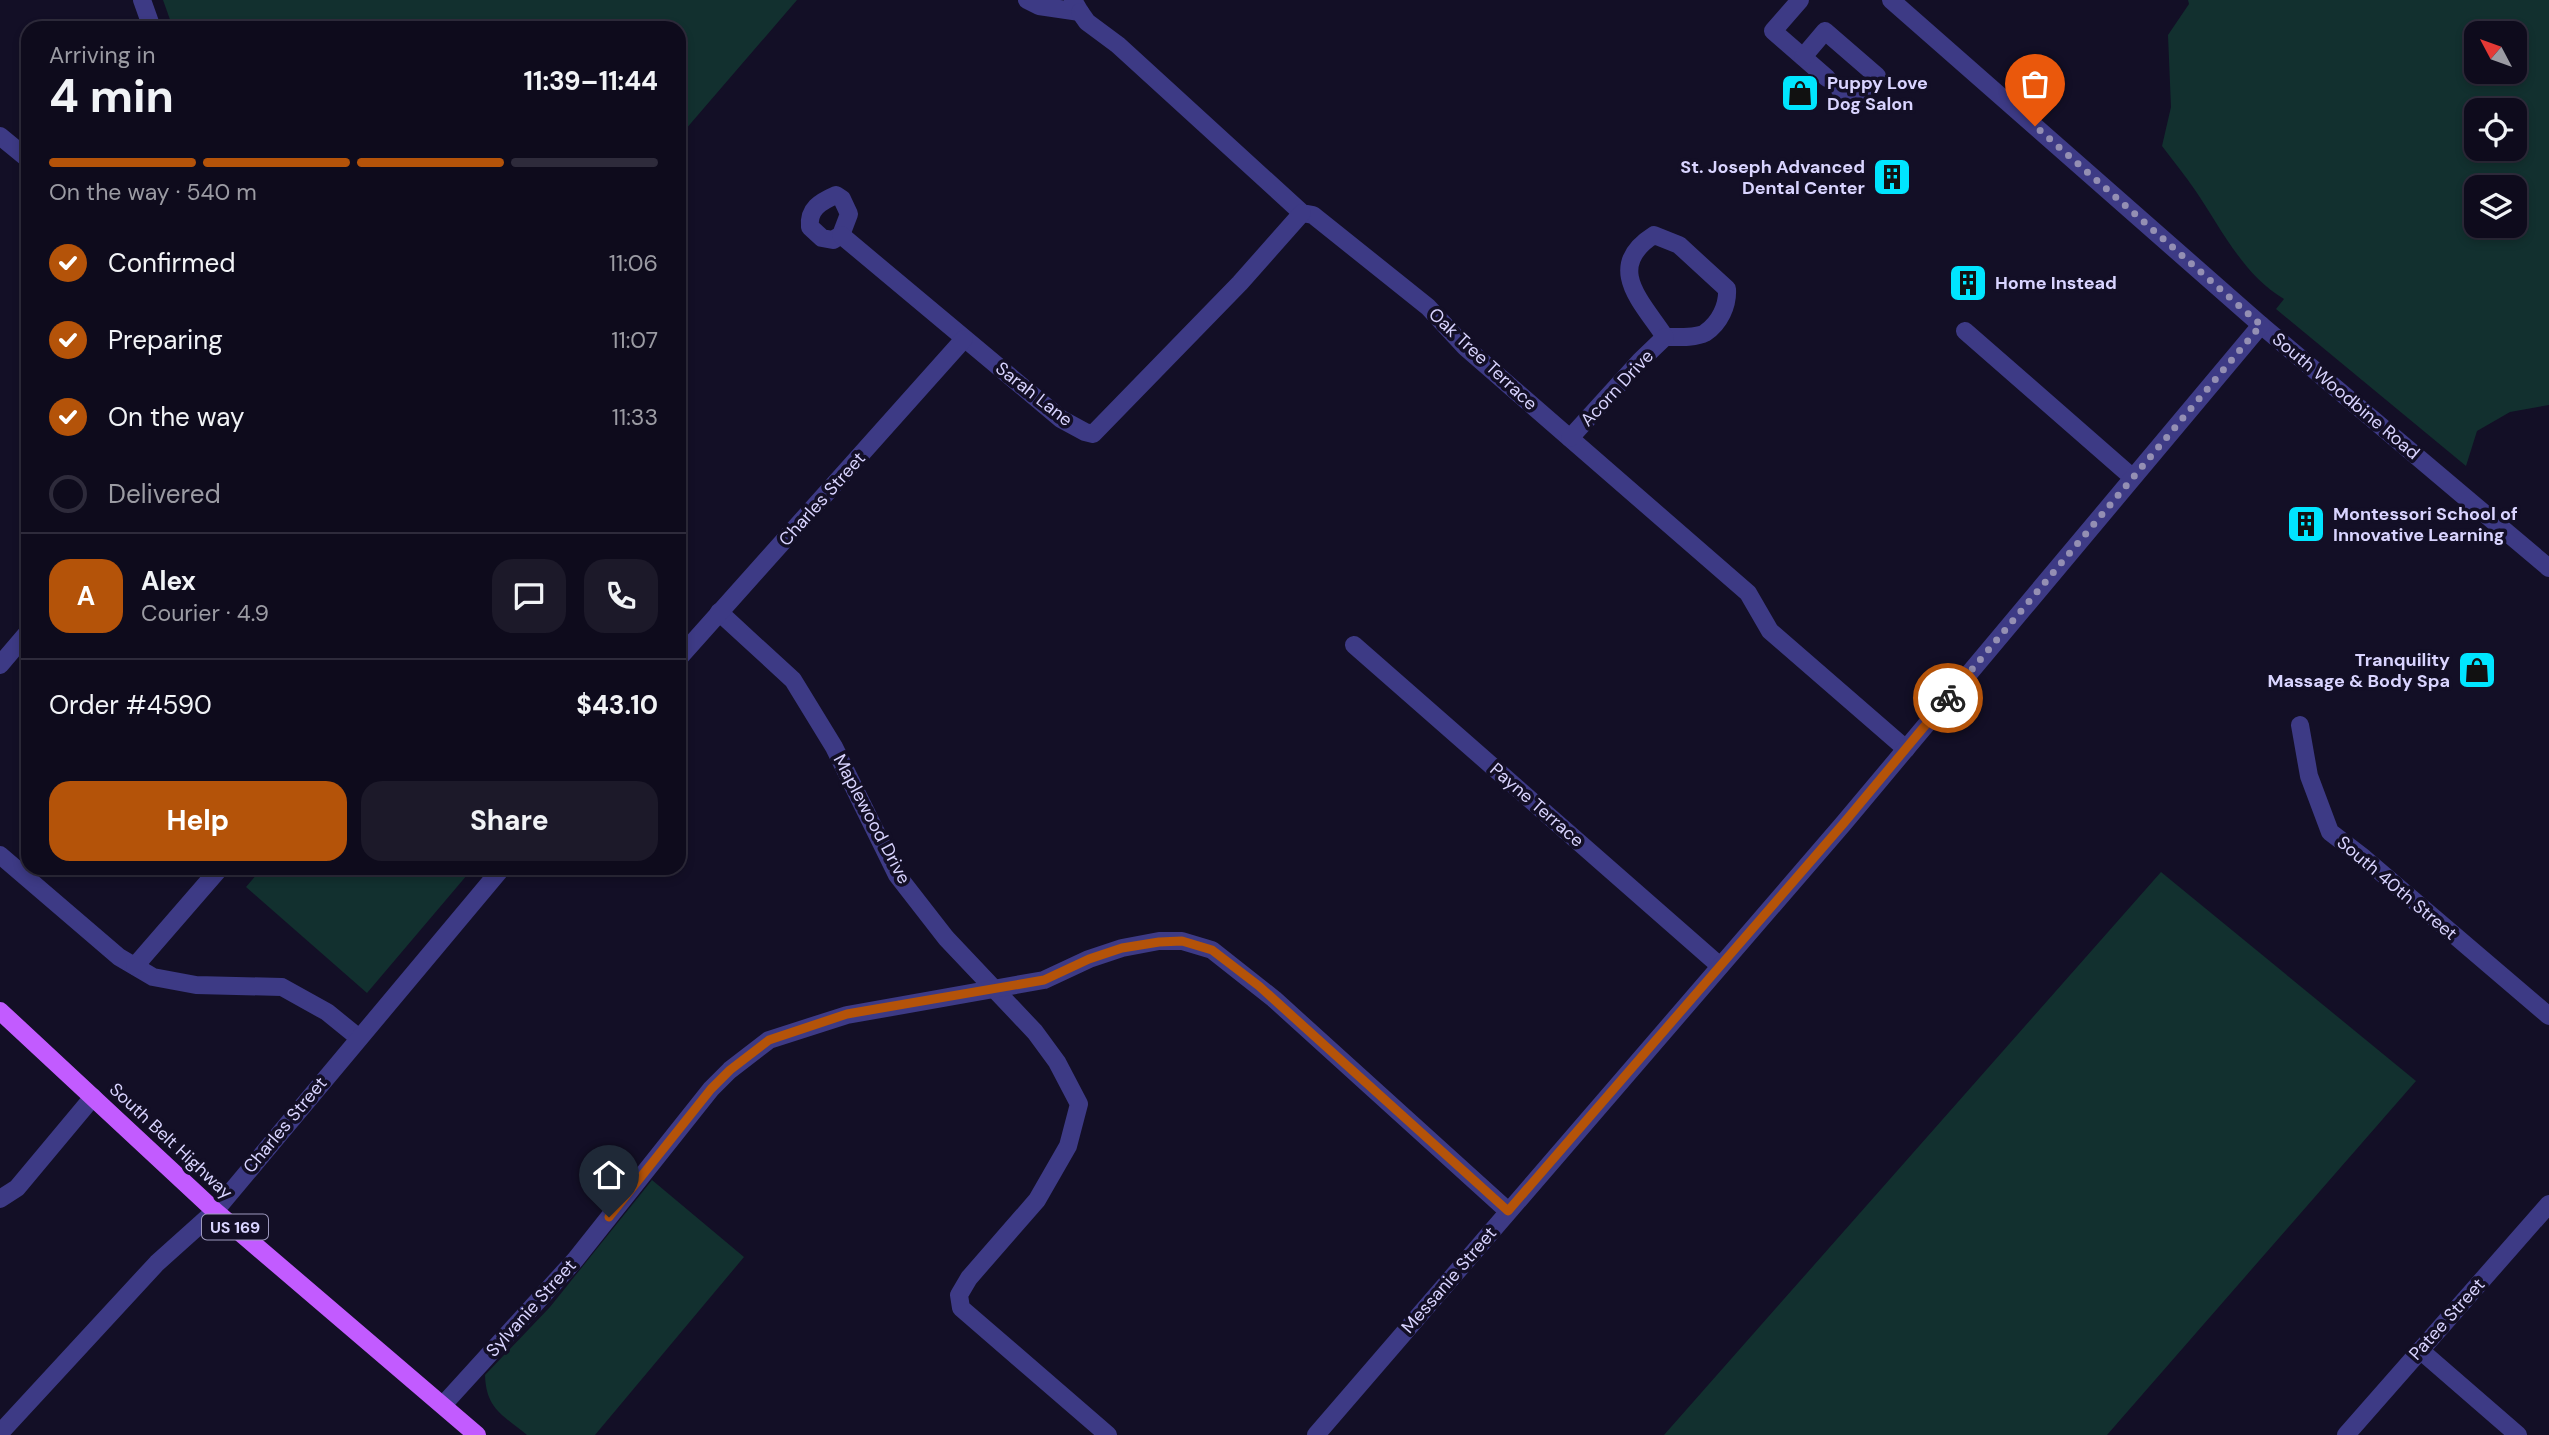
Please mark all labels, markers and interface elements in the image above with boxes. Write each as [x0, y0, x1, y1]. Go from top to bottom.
north arrow [2464, 21, 2527, 84]
map controls [2464, 21, 2527, 238]
text: Arriving in [49, 40, 155, 70]
pin [2005, 54, 2065, 126]
text: 11:39–11:44 [523, 64, 658, 98]
icon: bag [2016, 65, 2054, 103]
text: 4 min [49, 66, 174, 126]
place label: Puppy Love Dog Salon [1827, 71, 1928, 116]
shop icon: Puppy Love Dog Salon [1779, 72, 1821, 114]
button: locate [2464, 98, 2527, 161]
place label: St. Joseph Advanced Dental Center [1680, 155, 1865, 200]
building icon: St. Joseph Advanced Dental Center [1871, 156, 1913, 198]
button: layers [2464, 175, 2527, 238]
text: On the way · 540 m [49, 177, 257, 207]
icon: check [49, 244, 87, 282]
text: Confirmed [108, 246, 235, 280]
text: 11:06 [609, 248, 658, 278]
building icon: Home Instead [1947, 262, 1989, 304]
place label: Home Instead [1995, 271, 2117, 295]
street label: Oak Tree Terrace [1423, 302, 1543, 416]
icon: check [49, 321, 87, 359]
text: Preparing [108, 323, 223, 357]
text: 11:07 [611, 325, 658, 355]
street label: South Woodbine Road [2267, 327, 2425, 465]
street label: Acorn Drive [1575, 344, 1659, 432]
street label: Sarah Lane [990, 356, 1078, 432]
icon: check [49, 398, 87, 436]
text: On the way [108, 400, 244, 434]
text: 11:33 [612, 402, 658, 432]
street label: Charles Street [773, 447, 871, 551]
text: Delivered [108, 477, 221, 511]
place label: Montessori School of Innovative Learning [2333, 502, 2518, 547]
building icon: Montessori School of Innovative Learning [2285, 503, 2327, 545]
button: chat [492, 559, 566, 633]
button: phone [584, 559, 658, 633]
text: Alex [141, 564, 196, 598]
text: A [77, 579, 95, 613]
text: Courier · 4.9 [141, 598, 269, 628]
place label: Tranquility Massage & Body Spa [2268, 648, 2450, 693]
shop icon: Tranquility Massage & Body Spa [2456, 649, 2498, 691]
courier [1913, 663, 1983, 733]
icon: bike [1929, 679, 1967, 717]
text: Order #4590 [49, 688, 212, 722]
text: $43.10 [576, 688, 658, 722]
street label: Maplewood Drive [828, 750, 916, 888]
street label: Payne Terrace [1485, 757, 1589, 853]
button: Help [49, 781, 347, 861]
button: Share [361, 781, 658, 861]
street label: South 40th Street [2332, 831, 2462, 945]
street label: Charles Street [238, 1072, 332, 1178]
street label: South Belt Highway [104, 1077, 238, 1205]
pin [579, 1145, 639, 1217]
icon: home [590, 1156, 628, 1194]
road number: US 169 [202, 1214, 268, 1240]
street label: Messanie Street [1396, 1222, 1502, 1338]
street label: Sylvanie Street [481, 1254, 581, 1362]
street label: Patee Street [2404, 1273, 2490, 1365]

